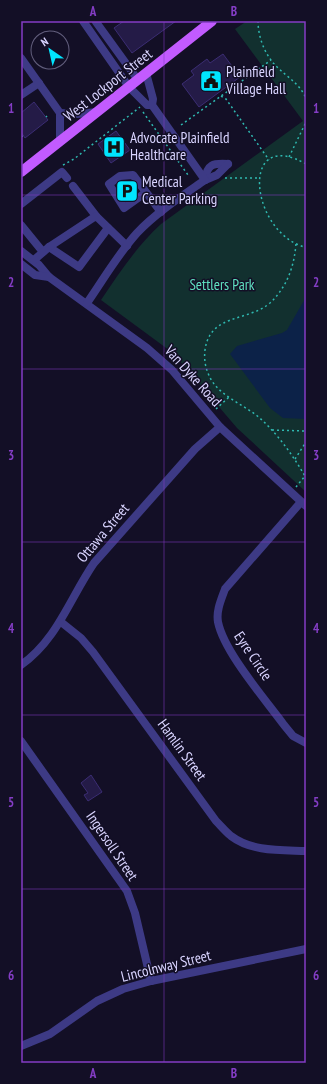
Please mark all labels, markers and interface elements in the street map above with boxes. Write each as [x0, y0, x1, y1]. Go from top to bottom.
text: A [89, 3, 97, 20]
text: B [231, 3, 237, 20]
north arrow [30, 30, 70, 70]
text: N [38, 34, 51, 49]
street label: West Lockport Street [60, 44, 156, 125]
place label: Plainfield Village Hall [225, 62, 287, 98]
public building icon: Plainfield Village Hall [198, 68, 224, 94]
text: 1 [8, 100, 14, 117]
text: 1 [313, 100, 319, 117]
place label: Advocate Plainfield Healthcare [130, 128, 229, 164]
hospital icon: Advocate Plainfield Healthcare [101, 134, 127, 160]
place label: Medical Center Parking [142, 172, 217, 208]
parking icon: Medical Center Parking [114, 178, 140, 204]
text: 2 [8, 274, 14, 291]
text: 2 [313, 274, 319, 291]
park label: Settlers Park [189, 275, 255, 294]
street label: Van Dyke Road [160, 340, 226, 410]
text: 3 [8, 447, 14, 464]
text: 3 [313, 447, 319, 464]
street label: Ottawa Street [72, 499, 133, 566]
text: 4 [8, 620, 15, 637]
text: 4 [313, 620, 320, 637]
street label: Eyre Circle [230, 628, 277, 684]
street label: Hamlin Street [154, 715, 211, 784]
text: 5 [8, 794, 14, 811]
text: 5 [313, 794, 319, 811]
street label: Ingersoll Street [82, 807, 143, 884]
street label: Lincolnway Street [119, 945, 213, 986]
text: 6 [8, 967, 14, 984]
text: 6 [313, 967, 319, 984]
text: A [89, 1065, 97, 1082]
text: B [231, 1065, 237, 1082]

